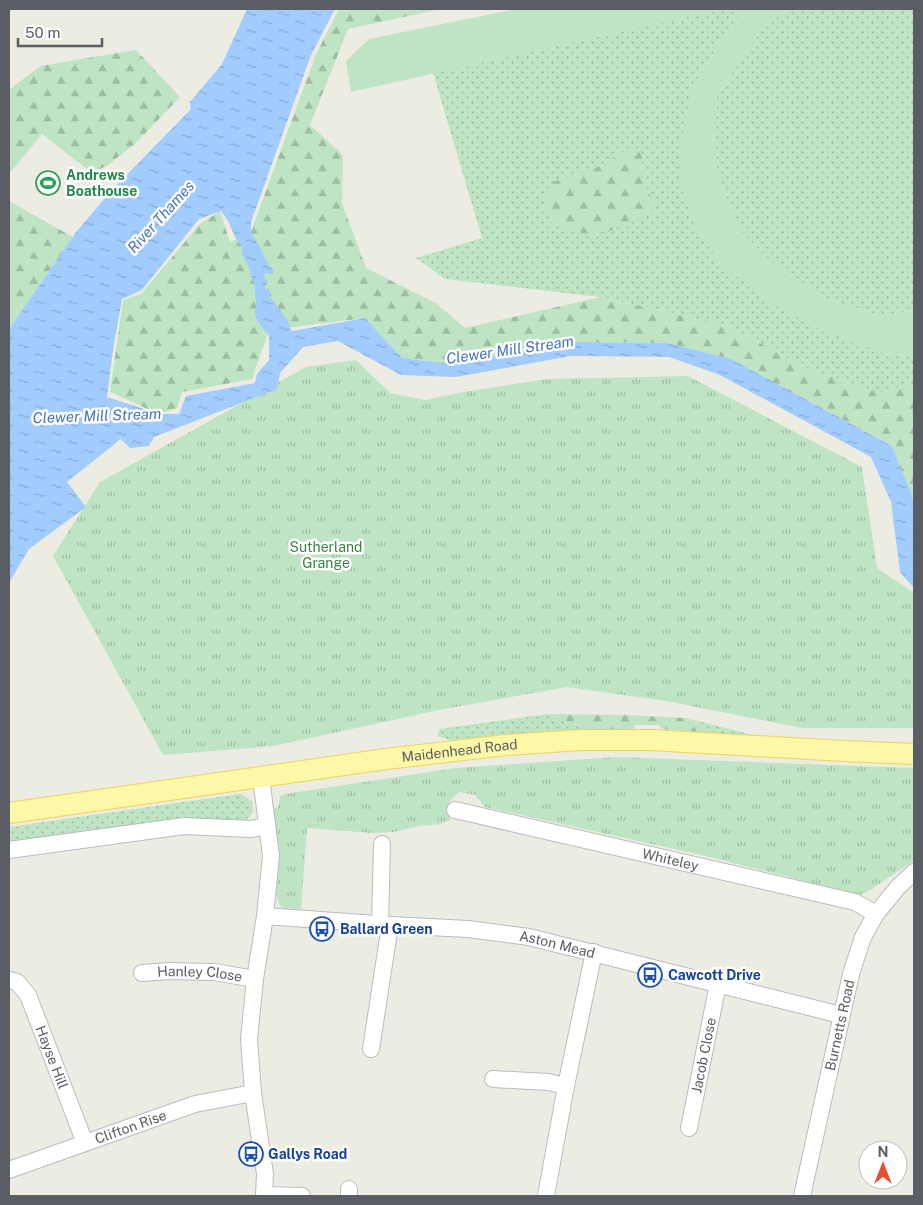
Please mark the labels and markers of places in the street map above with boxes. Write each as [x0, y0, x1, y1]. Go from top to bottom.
place label: Andrews Boathouse [66, 167, 137, 199]
sports icon: Andrews Boathouse [35, 170, 61, 196]
bus stop icon: Ballard Green [309, 916, 335, 942]
place label: Ballard Green [340, 921, 433, 937]
bus stop icon: Cawcott Drive [637, 962, 663, 988]
place label: Cawcott Drive [668, 967, 761, 983]
bus stop icon: Gallys Road [238, 1141, 264, 1167]
place label: Gallys Road [268, 1146, 347, 1162]

